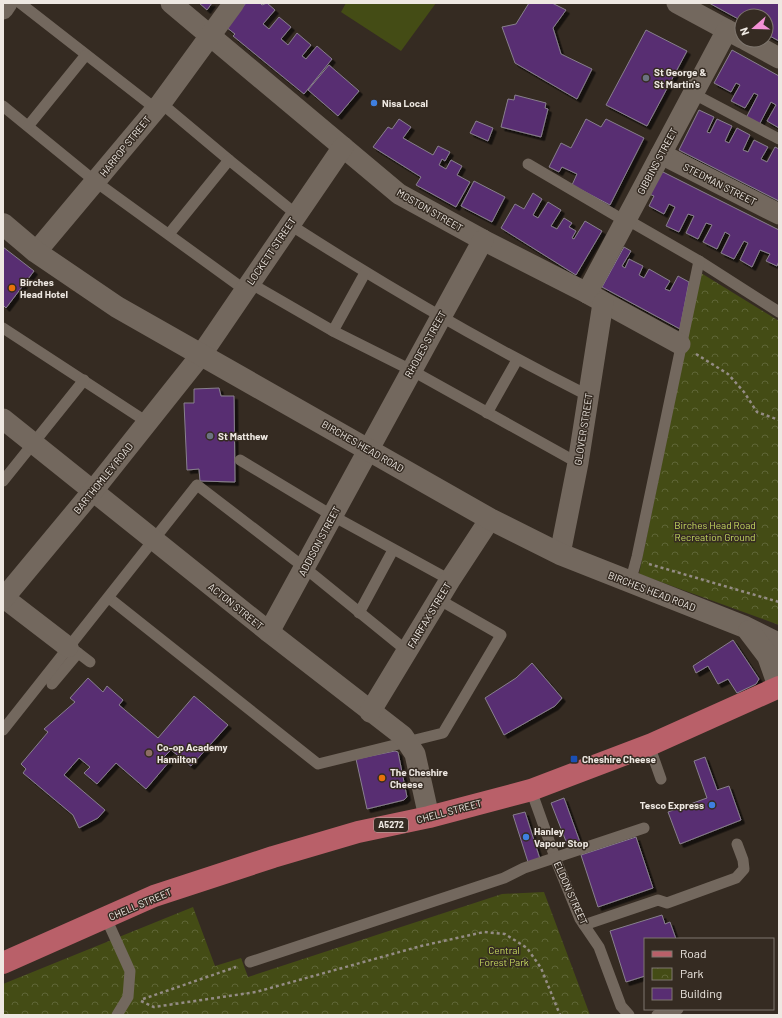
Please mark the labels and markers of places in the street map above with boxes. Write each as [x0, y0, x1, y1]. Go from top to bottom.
place label: St George & St Martin's [654, 66, 707, 90]
marker: St George & St Martin's [641, 73, 651, 83]
place label: Nisa Local [382, 97, 428, 109]
marker: Nisa Local [369, 98, 379, 108]
place label: Birches Head Hotel [20, 276, 68, 300]
marker: Birches Head Hotel [7, 283, 17, 293]
place label: St Matthew [218, 430, 268, 442]
marker: St Matthew [205, 431, 215, 441]
place label: Co-op Academy Hamilton [157, 741, 227, 765]
marker: Co-op Academy Hamilton [144, 748, 154, 758]
place label: Cheshire Cheese [582, 753, 656, 765]
marker: Cheshire Cheese [569, 754, 579, 764]
place label: The Cheshire Cheese [390, 766, 448, 790]
marker: The Cheshire Cheese [377, 773, 387, 783]
place label: Tesco Express [640, 799, 704, 811]
marker: Tesco Express [707, 800, 717, 810]
place label: Hanley Vapour Stop [534, 825, 589, 849]
marker: Hanley Vapour Stop [521, 832, 531, 842]

